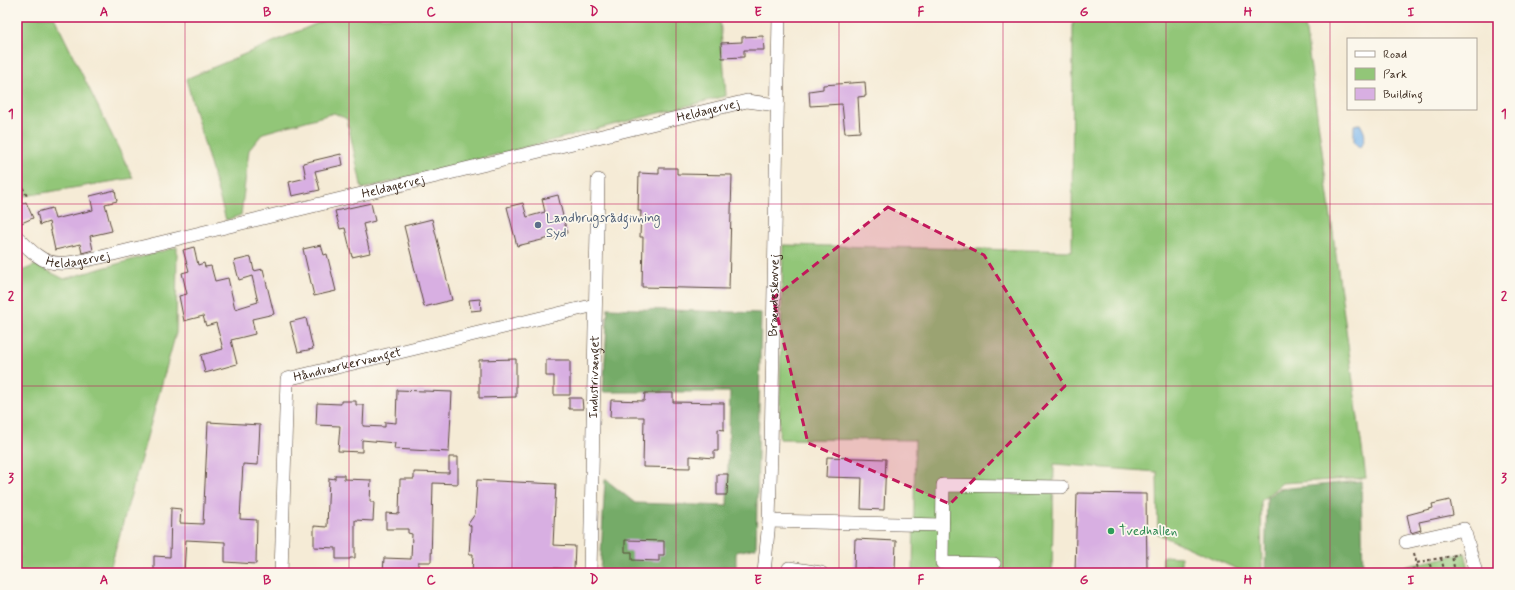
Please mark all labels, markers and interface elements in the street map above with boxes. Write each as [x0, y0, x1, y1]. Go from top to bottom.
text: A [100, 4, 108, 21]
text: B [263, 4, 272, 21]
text: C [426, 4, 436, 21]
text: D [590, 4, 599, 21]
text: E [754, 4, 762, 21]
text: F [918, 4, 925, 21]
text: G [1080, 4, 1089, 21]
text: H [1244, 4, 1253, 21]
text: I [1408, 4, 1415, 21]
legend [1347, 38, 1477, 110]
text: Road [1383, 47, 1407, 63]
text: Park [1383, 67, 1407, 83]
text: Building [1383, 87, 1423, 104]
street label: Heldagervej [675, 95, 741, 126]
text: 1 [8, 106, 14, 123]
text: 1 [1501, 106, 1507, 123]
street label: Heldagervej [360, 171, 426, 202]
place label: Landbrugsrådgivning Syd [546, 210, 661, 242]
marker: Landbrugsrådgivning Syd [533, 220, 543, 230]
street label: Heldagervej [44, 247, 111, 272]
street label: Brændeskovvej [765, 254, 783, 337]
text: 2 [8, 288, 15, 305]
text: 2 [1501, 288, 1508, 305]
street label: Industrivænget [585, 335, 605, 419]
street label: Håndværkervænget [291, 343, 403, 386]
text: 3 [8, 470, 14, 487]
text: 3 [1501, 470, 1507, 487]
place label: Tvedhallen [1119, 523, 1177, 540]
marker: Tvedhallen [1106, 526, 1116, 536]
text: A [100, 572, 108, 589]
text: B [263, 572, 272, 589]
text: C [426, 572, 436, 589]
text: D [590, 572, 599, 589]
text: E [754, 572, 762, 589]
text: F [918, 572, 925, 589]
text: G [1080, 572, 1089, 589]
text: H [1244, 572, 1253, 589]
text: I [1408, 572, 1415, 589]

